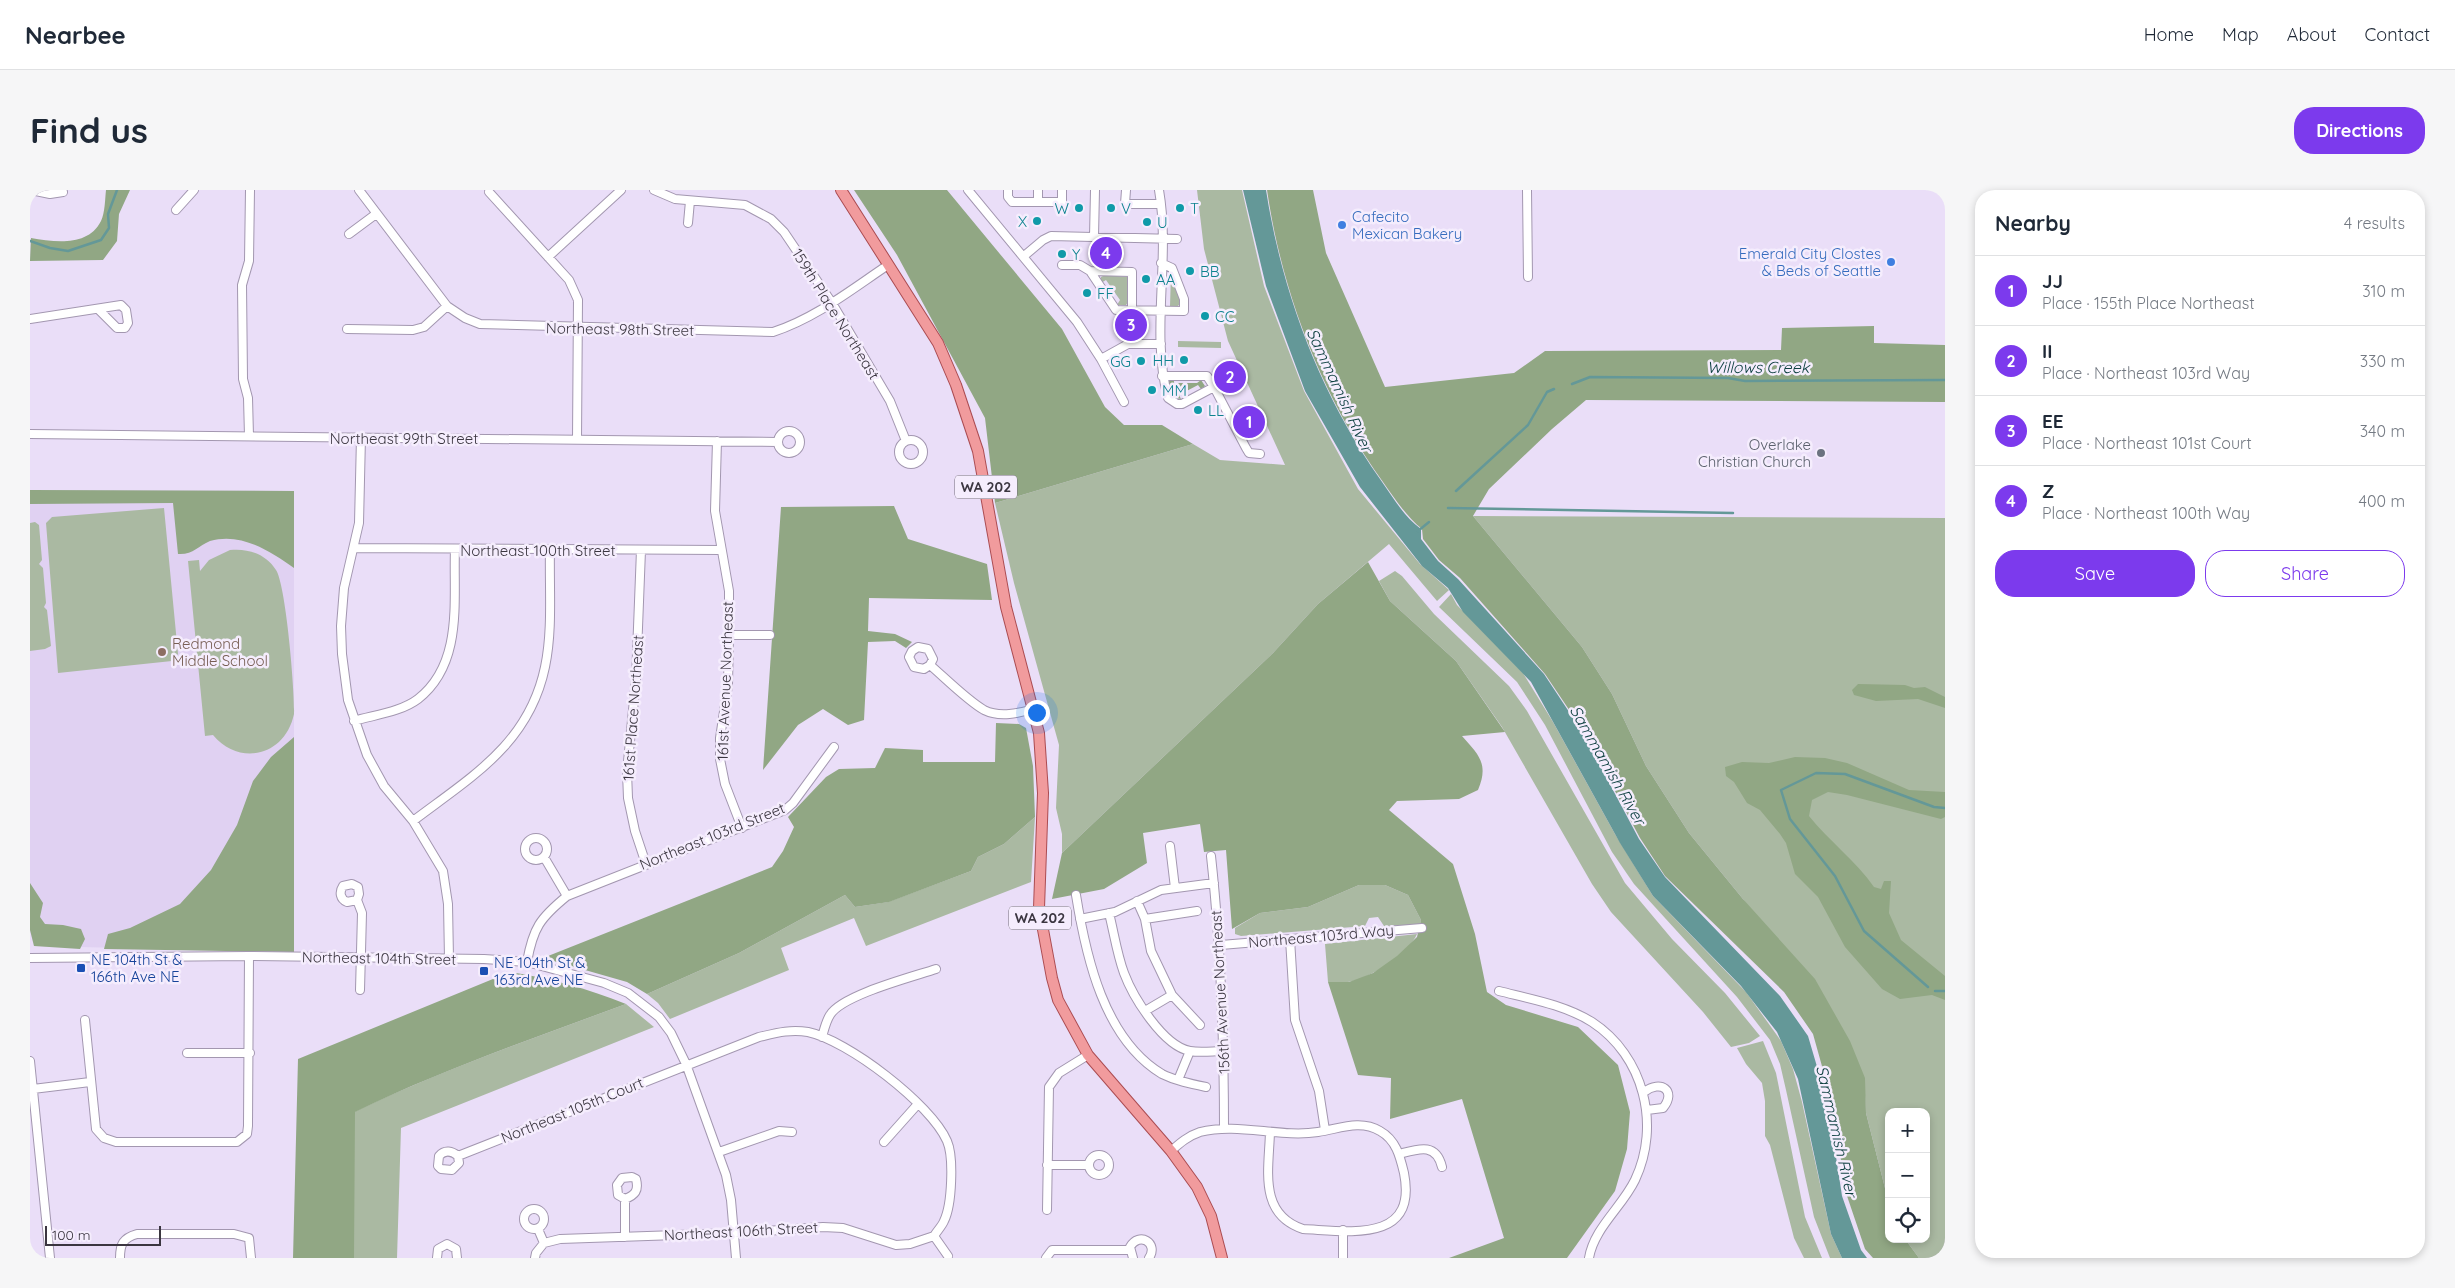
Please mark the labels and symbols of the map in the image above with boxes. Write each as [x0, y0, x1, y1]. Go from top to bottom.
place label: W [1055, 199, 1070, 218]
place label: V [1121, 199, 1131, 218]
place label: T [1190, 199, 1199, 218]
marker: W [1073, 202, 1085, 214]
marker: V [1105, 202, 1117, 214]
marker: T [1174, 202, 1186, 214]
place label: Cafecito Mexican Bakery [1352, 207, 1462, 243]
place label: X [1018, 212, 1027, 231]
place label: U [1157, 213, 1168, 232]
marker: X [1031, 215, 1043, 227]
marker: U [1141, 216, 1153, 228]
marker: Cafecito Mexican Bakery [1336, 219, 1348, 231]
pin: 4 [1090, 234, 1122, 272]
place label: Emerald City Clostes & Beds of Seattle [1739, 244, 1881, 280]
street label: 159th Place Northeast [788, 245, 884, 383]
place label: Y [1072, 245, 1081, 264]
marker: Y [1056, 248, 1068, 260]
marker: Emerald City Clostes & Beds of Seattle [1885, 256, 1897, 268]
place label: BB [1200, 262, 1220, 281]
marker: BB [1184, 265, 1196, 277]
place label: AA [1156, 270, 1176, 289]
marker: AA [1140, 273, 1152, 285]
place label: FF [1097, 284, 1114, 303]
marker: FF [1081, 287, 1093, 299]
pin: 3 [1115, 306, 1147, 344]
place label: CC [1215, 307, 1235, 326]
marker: CC [1199, 310, 1211, 322]
street label: Northeast 98th Street [546, 318, 694, 340]
water label: Sammamish River [1303, 325, 1378, 457]
place label: HH [1152, 351, 1174, 370]
place label: GG [1110, 352, 1131, 371]
marker: HH [1178, 354, 1190, 366]
marker: GG [1135, 355, 1147, 367]
water label: Willows Creek [1707, 357, 1811, 377]
pin: 2 [1214, 358, 1246, 396]
place label: MM [1162, 381, 1187, 400]
marker: MM [1146, 384, 1158, 396]
place label: LL [1208, 401, 1224, 420]
pin: 1 [1233, 403, 1265, 441]
marker: LL [1192, 404, 1204, 416]
street label: Northeast 99th Street [330, 429, 478, 448]
place label: Overlake Christian Church [1698, 435, 1811, 471]
marker: Overlake Christian Church [1815, 447, 1827, 459]
road number: WA 202 [955, 476, 1017, 498]
street label: Northeast 100th Street [460, 541, 616, 560]
street label: 161st Avenue Northeast [713, 601, 737, 761]
place label: Redmond Middle School [172, 634, 268, 670]
street label: 161st Place Northeast [618, 634, 648, 782]
marker: Redmond Middle School [156, 646, 168, 658]
your location [1024, 700, 1050, 726]
water label: Sammamish River [1566, 702, 1651, 830]
street label: Northeast 103rd Street [637, 798, 787, 874]
road number: WA 202 [1009, 906, 1071, 930]
street label: 156th Avenue Northeast [1206, 910, 1234, 1074]
street label: Northeast 103rd Way [1247, 920, 1395, 952]
street label: Northeast 104th Street [302, 947, 456, 969]
place label: NE 104th St & 166th Ave NE [91, 950, 182, 986]
place label: NE 104th St & 163rd Ave NE [494, 953, 585, 989]
marker: NE 104th St & 166th Ave NE [75, 962, 87, 974]
marker: NE 104th St & 163rd Ave NE [478, 965, 490, 977]
water label: Sammamish River [1812, 1063, 1862, 1200]
street label: Northeast 105th Court [498, 1073, 646, 1147]
street label: Northeast 106th Street [663, 1217, 819, 1245]
scale bar [45, 1223, 161, 1246]

